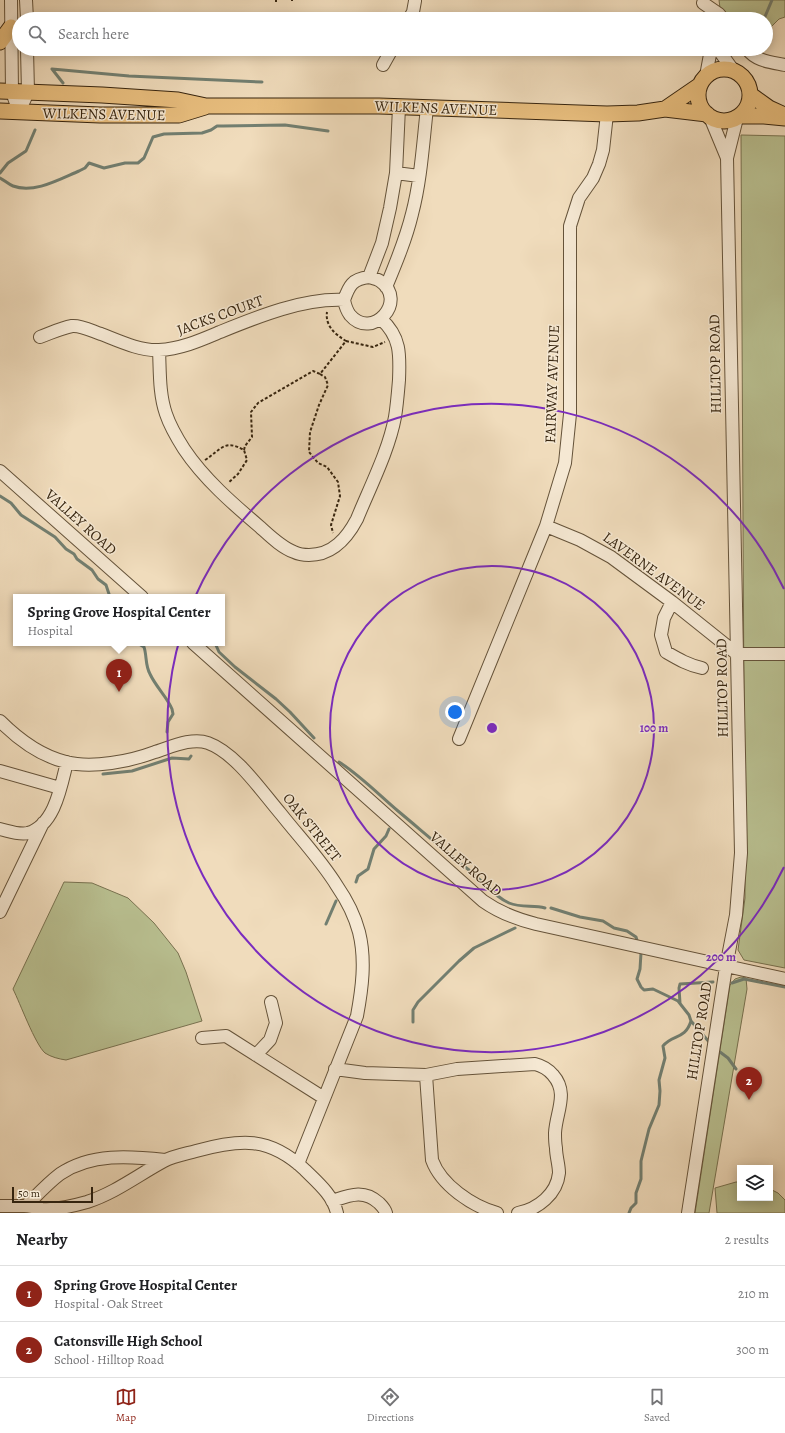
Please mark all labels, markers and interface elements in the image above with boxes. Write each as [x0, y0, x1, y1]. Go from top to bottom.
search box [12, 12, 773, 56]
icon: search [26, 23, 48, 45]
text: Search here [58, 24, 129, 44]
street label: WILKENS AVENUE [373, 96, 498, 120]
street label: WILKENS AVENUE [41, 103, 166, 125]
street label: JACKS COURT [174, 290, 267, 340]
street label: HILLTOP ROAD [704, 314, 726, 414]
street label: FAIRWAY AVENUE [540, 324, 564, 444]
street label: VALLEY ROAD [40, 484, 121, 560]
street label: LAVERNE AVENUE [599, 527, 709, 615]
popup [13, 594, 225, 646]
text: Spring Grove Hospital Center [27, 602, 211, 622]
text: Hospital [27, 622, 73, 639]
street label: HILLTOP ROAD [711, 638, 733, 738]
pin: 1 [106, 659, 132, 692]
your location [445, 702, 465, 722]
text: 100 m [640, 720, 668, 736]
centre of rings [485, 721, 499, 735]
street label: OAK STREET [278, 789, 346, 866]
street label: VALLEY ROAD [425, 826, 506, 901]
text: 200 m [706, 949, 736, 965]
street label: HILLTOP ROAD [681, 980, 717, 1082]
pin: 2 [736, 1067, 762, 1100]
map controls [737, 1165, 773, 1201]
button: layers [737, 1165, 773, 1201]
scale bar [12, 1185, 93, 1204]
text: 50 m [18, 1186, 40, 1201]
text: Nearby [16, 1228, 67, 1251]
text: 2 results [725, 1231, 769, 1248]
text: Spring Grove Hospital Center [54, 1275, 237, 1295]
text: 1 [27, 1285, 31, 1302]
text: 210 m [738, 1285, 769, 1302]
text: Hospital · Oak Street [54, 1295, 163, 1312]
text: Catonsville High School [54, 1331, 202, 1351]
text: 2 [26, 1341, 32, 1358]
text: 300 m [736, 1341, 769, 1358]
text: School · Hilltop Road [54, 1351, 164, 1368]
tab: Map [115, 1386, 137, 1425]
tab: Directions [367, 1386, 414, 1425]
tab: Saved [644, 1386, 670, 1425]

